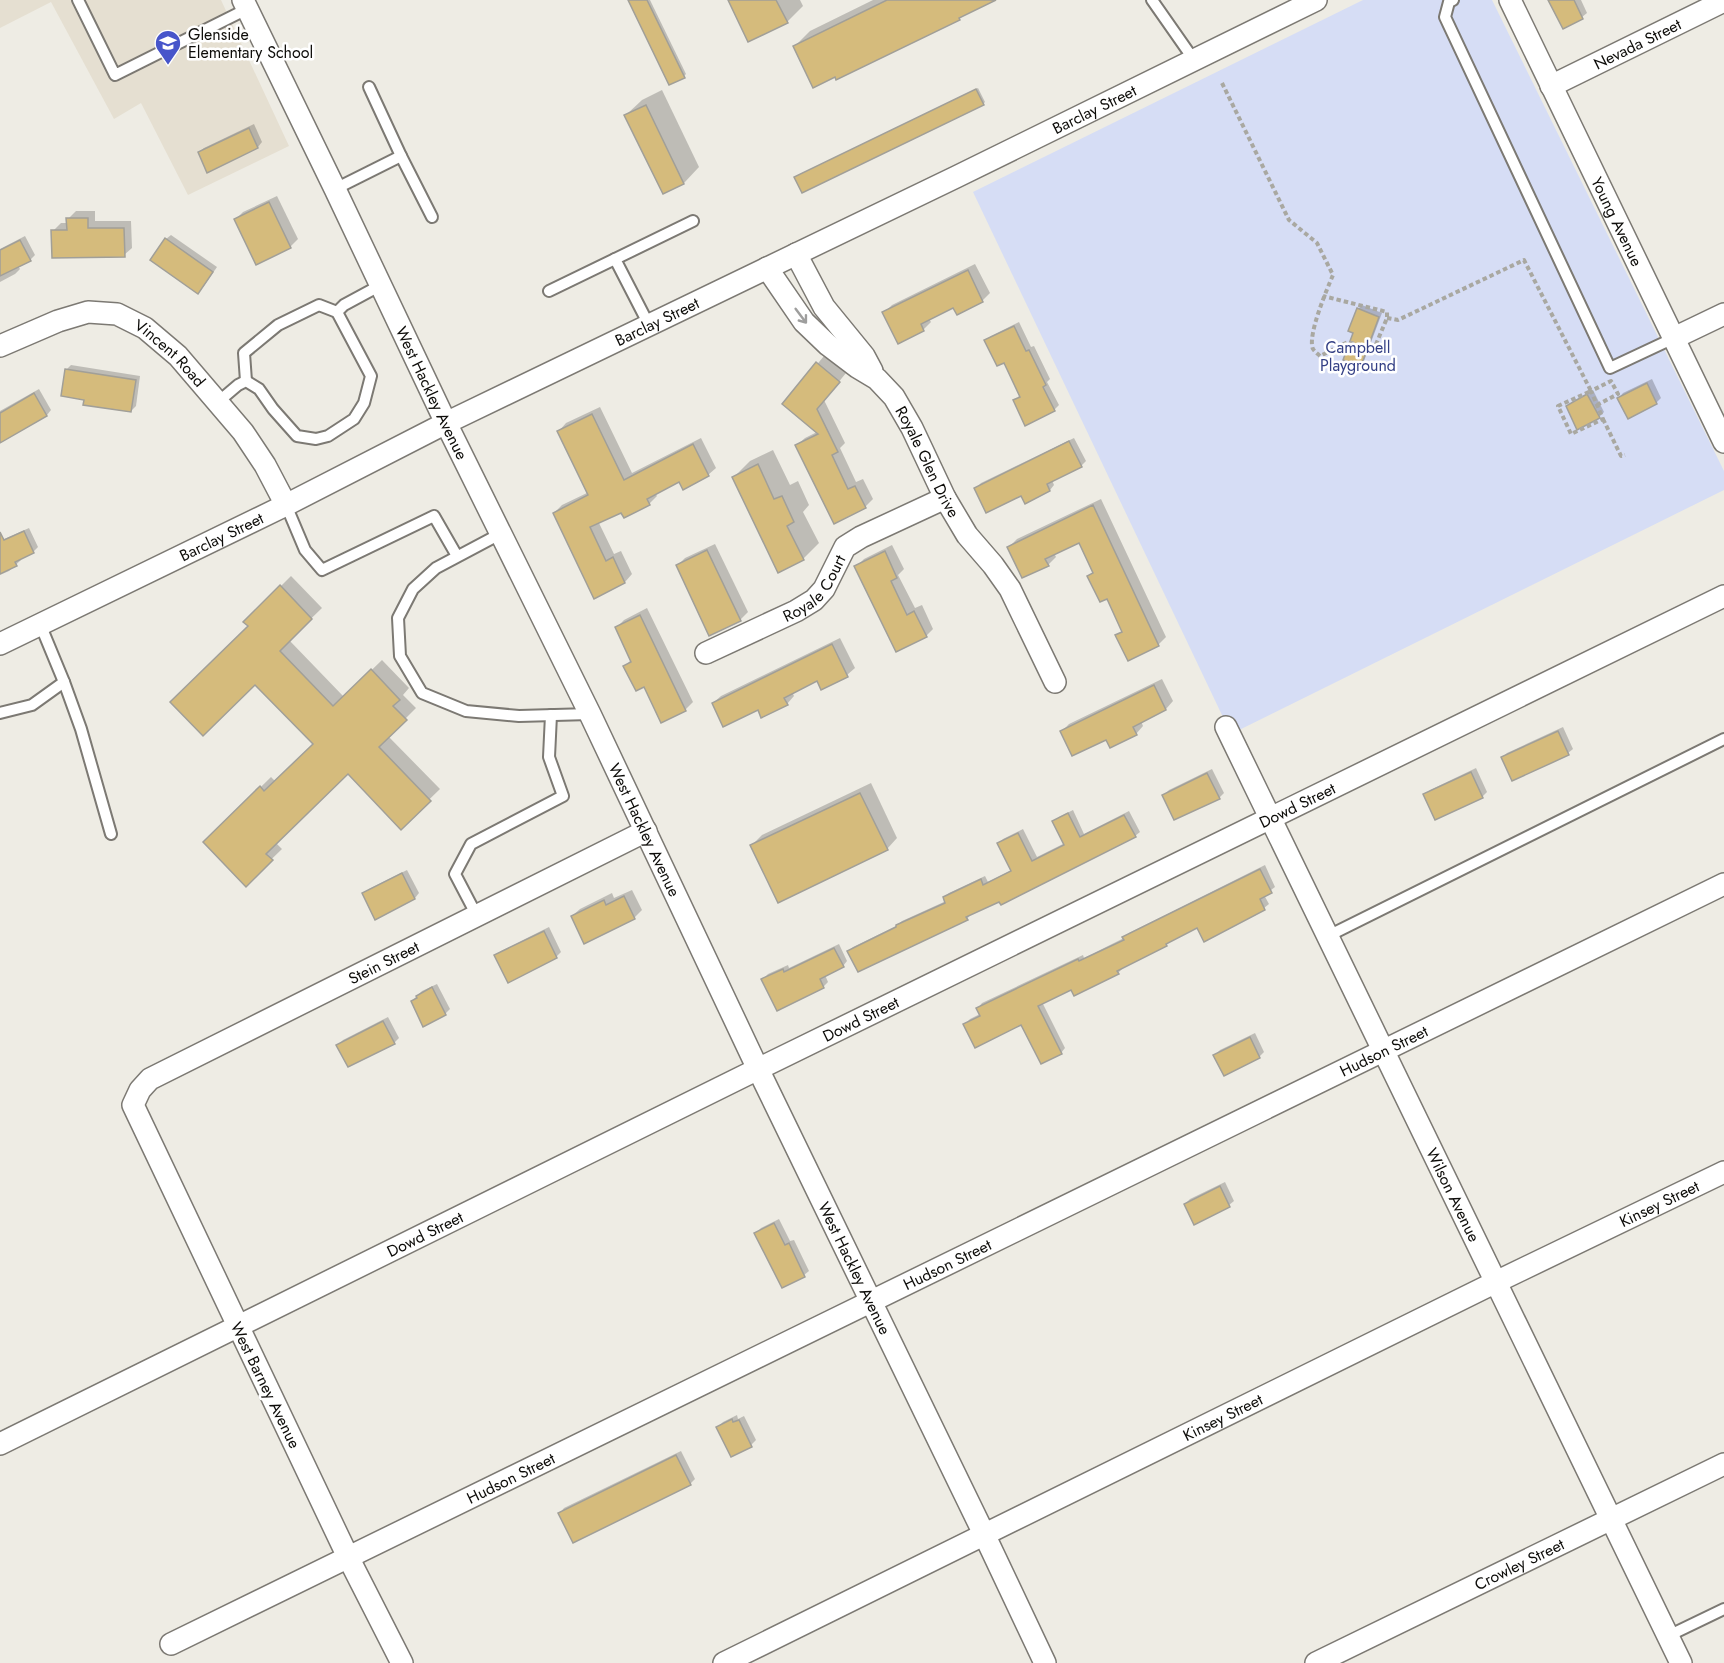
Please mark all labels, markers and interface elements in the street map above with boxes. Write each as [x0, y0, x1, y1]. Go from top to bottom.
street label: Nevada Street [1590, 13, 1685, 75]
place label: Glenside Elementary School [188, 23, 313, 64]
school or university icon: Glenside Elementary School [153, 28, 183, 66]
street label: Barclay Street [1049, 79, 1140, 140]
street label: Young Avenue [1585, 173, 1648, 270]
street label: Barclay Street [611, 292, 703, 352]
one-way arrow [794, 308, 807, 324]
street label: Vincent Road [131, 314, 211, 392]
street label: West Hackley Avenue [390, 323, 473, 464]
park label: Campbell Playground [1320, 336, 1396, 377]
street label: Royale Glen Drive [890, 402, 965, 522]
street label: Barclay Street [176, 507, 268, 567]
street label: Royale Court [779, 551, 851, 628]
street label: West Hackley Avenue [603, 759, 686, 901]
street label: Dowd Street [1255, 777, 1340, 834]
street label: Stein Street [344, 935, 423, 990]
street label: Dowd Street [819, 991, 903, 1048]
street label: Hudson Street [1336, 1020, 1432, 1082]
street label: Wilson Avenue [1420, 1144, 1486, 1246]
street label: Kinsey Street [1616, 1175, 1703, 1233]
street label: West Hackley Avenue [812, 1198, 896, 1339]
street label: Dowd Street [383, 1206, 467, 1263]
street label: Hudson Street [899, 1233, 995, 1296]
street label: West Barney Avenue [225, 1318, 306, 1452]
street label: Kinsey Street [1179, 1388, 1267, 1447]
street label: Hudson Street [463, 1447, 559, 1510]
street label: Crowley Street [1471, 1533, 1568, 1596]

